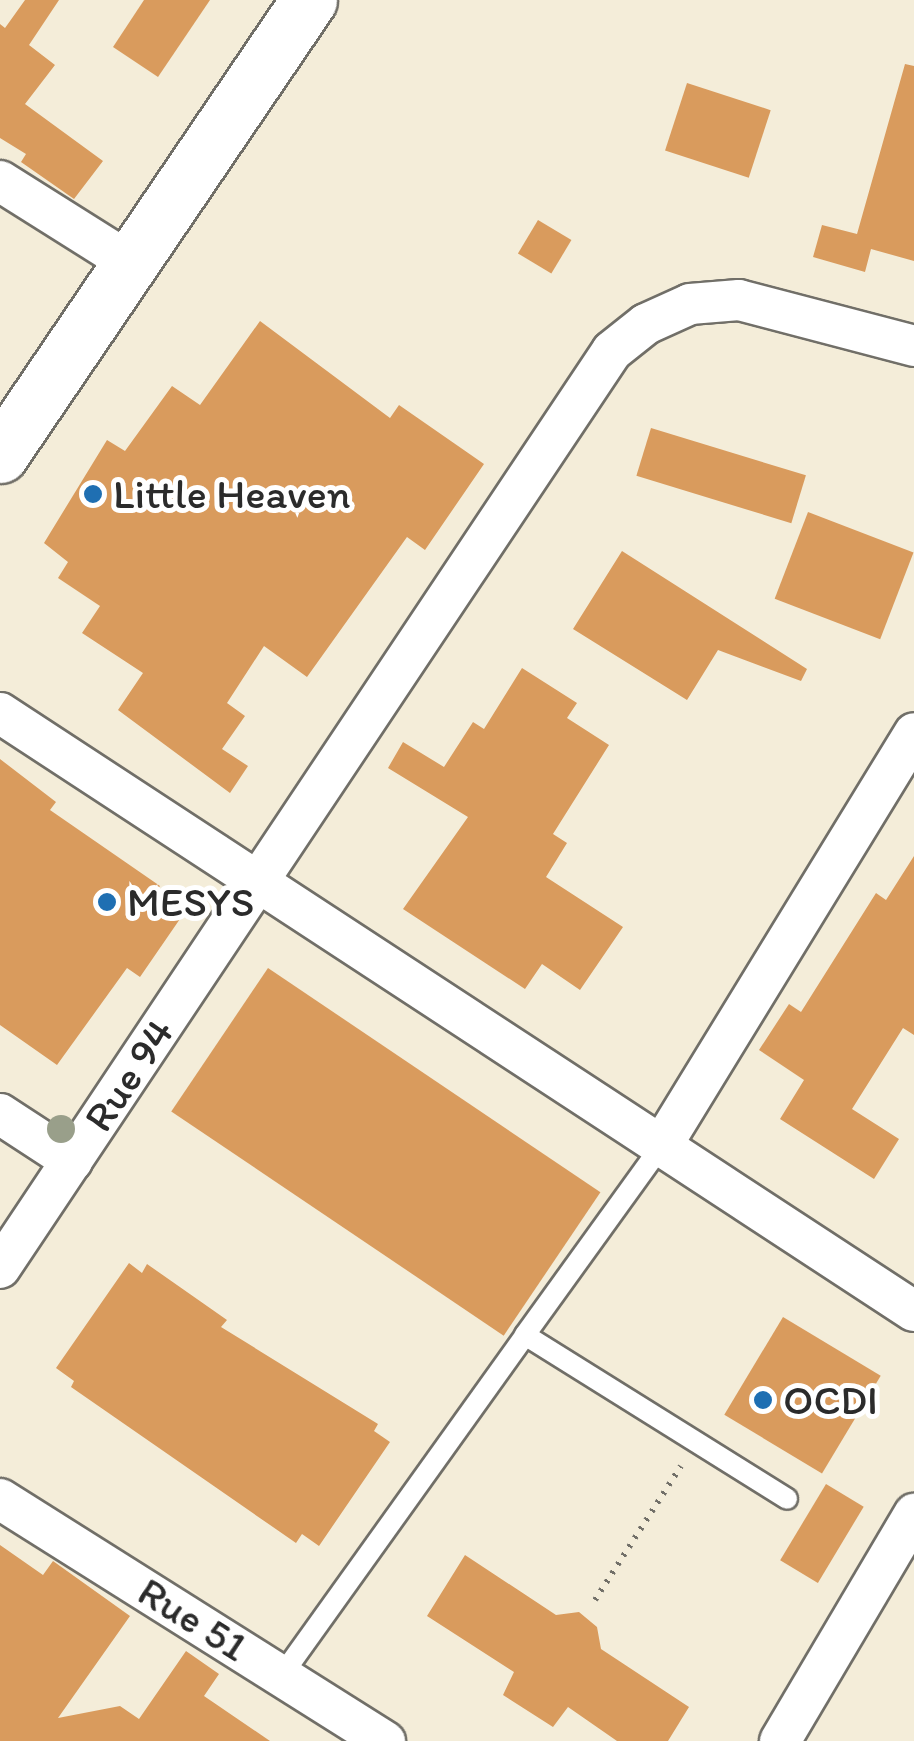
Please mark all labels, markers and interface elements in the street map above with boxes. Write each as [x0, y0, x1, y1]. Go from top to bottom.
place label: Little Heaven [113, 469, 348, 519]
marker: Little Heaven [82, 483, 104, 505]
place label: MESYS [127, 877, 254, 927]
marker: MESYS [96, 891, 118, 913]
street label: Rue 94 [73, 1009, 185, 1141]
place label: OCDI [783, 1375, 878, 1425]
marker: OCDI [752, 1389, 774, 1411]
street label: Rue 51 [129, 1566, 257, 1672]

